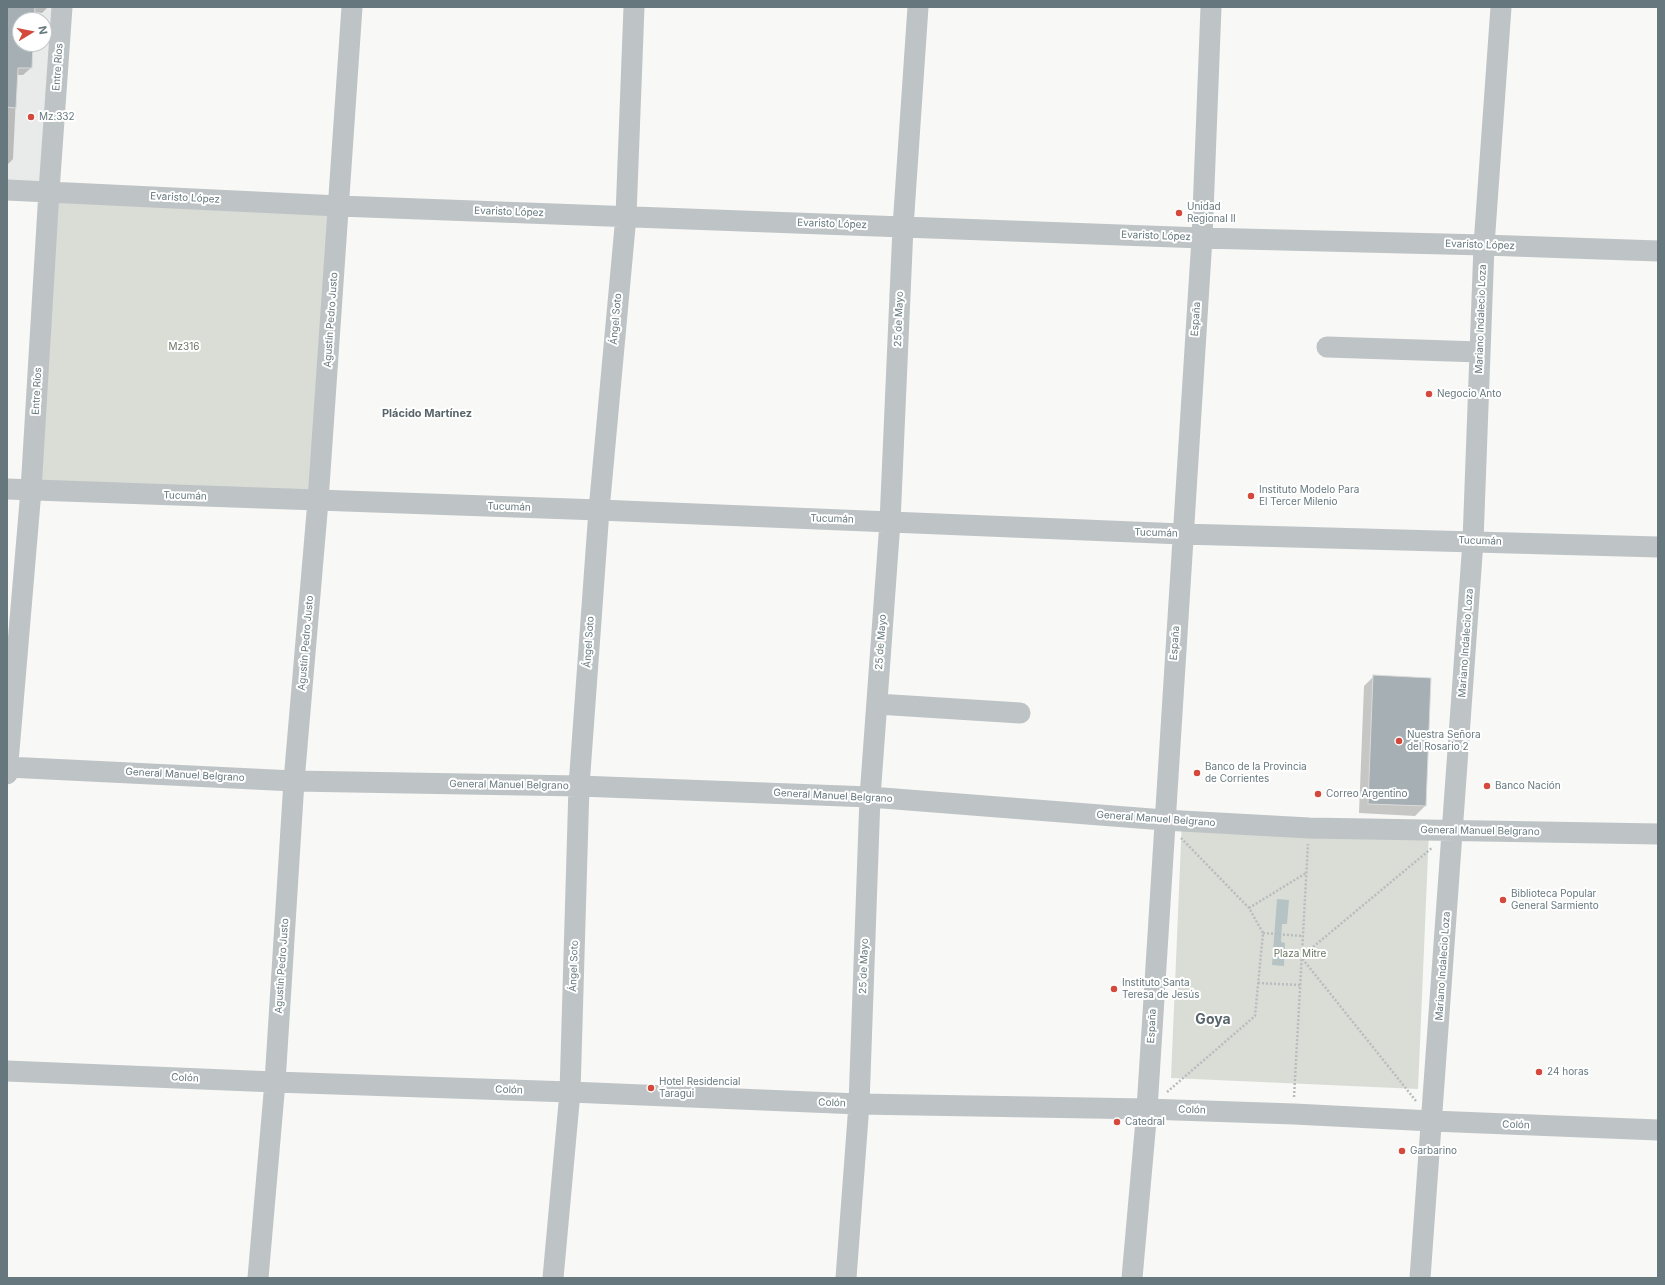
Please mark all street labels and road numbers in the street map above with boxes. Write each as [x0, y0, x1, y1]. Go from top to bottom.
street label: Entre Ríos [50, 43, 66, 91]
street label: Evaristo López [150, 190, 220, 206]
street label: Evaristo López [474, 205, 544, 219]
street label: Evaristo López [797, 217, 867, 231]
street label: Evaristo López [1121, 229, 1191, 243]
street label: Evaristo López [1445, 238, 1515, 252]
street label: Mariano Indalecio Loza [1473, 264, 1489, 374]
street label: Agustín Pedro Justo [322, 272, 340, 368]
street label: 25 de Mayo [892, 291, 906, 347]
street label: Ángel Soto [608, 293, 624, 345]
street label: España [1189, 301, 1203, 337]
street label: Entre Ríos [30, 367, 44, 415]
street label: Tucumán [163, 489, 207, 503]
street label: Tucumán [487, 500, 531, 514]
street label: Tucumán [810, 512, 854, 526]
street label: Tucumán [1134, 526, 1178, 540]
street label: Tucumán [1458, 534, 1502, 548]
street label: Mariano Indalecio Loza [1456, 588, 1476, 698]
street label: Agustín Pedro Justo [296, 595, 316, 691]
street label: 25 de Mayo [873, 614, 889, 670]
street label: Ángel Soto [581, 616, 597, 668]
street label: España [1168, 625, 1182, 661]
street label: General Manuel Belgrano [125, 766, 245, 784]
street label: General Manuel Belgrano [449, 778, 569, 792]
street label: General Manuel Belgrano [773, 787, 893, 805]
street label: General Manuel Belgrano [1096, 809, 1216, 829]
street label: General Manuel Belgrano [1420, 824, 1540, 838]
street label: Mariano Indalecio Loza [1433, 911, 1453, 1021]
street label: Agustín Pedro Justo [273, 918, 291, 1014]
street label: 25 de Mayo [857, 938, 871, 994]
street label: Ángel Soto [567, 940, 581, 992]
street label: España [1145, 1008, 1159, 1044]
street label: Colón [171, 1071, 199, 1085]
street label: Colón [495, 1084, 523, 1096]
street label: Colón [818, 1097, 846, 1109]
street label: Colón [1178, 1104, 1206, 1116]
street label: Colón [1502, 1119, 1530, 1131]

